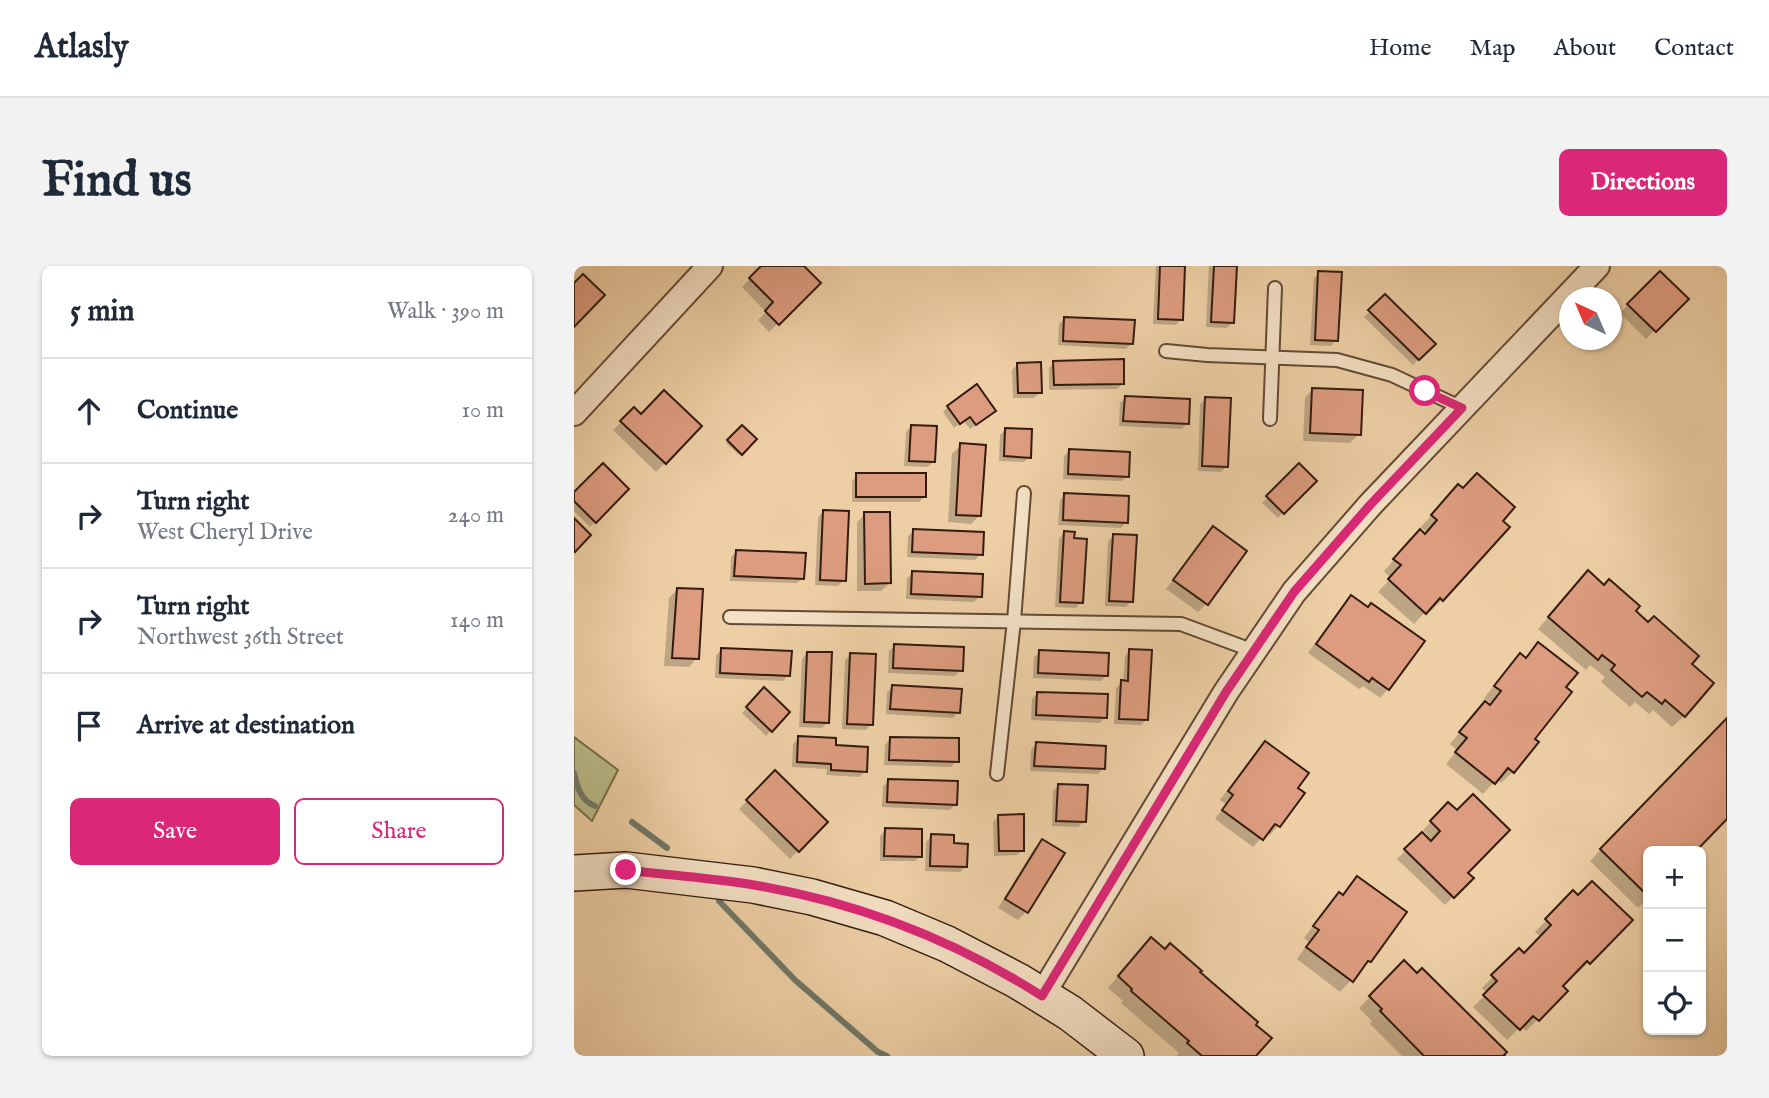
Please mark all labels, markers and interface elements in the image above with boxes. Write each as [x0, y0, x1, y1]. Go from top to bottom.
text: Atlasly [35, 27, 128, 69]
text: Home [1369, 33, 1432, 64]
text: Map [1470, 33, 1516, 64]
text: About [1554, 33, 1616, 64]
text: Contact [1654, 33, 1734, 64]
button: Directions [1559, 149, 1727, 216]
text: Find us [42, 151, 192, 213]
north arrow [1559, 287, 1622, 350]
text: 5 min [70, 293, 135, 331]
text: Walk · 390 m [387, 297, 504, 326]
route start [1409, 375, 1440, 406]
icon: ahead [70, 392, 108, 430]
text: Continue [137, 394, 238, 427]
text: 10 m [461, 396, 504, 425]
text: Turn right [137, 485, 250, 518]
icon: right [70, 497, 108, 535]
text: 240 m [448, 501, 504, 530]
text: West Cheryl Drive [137, 518, 313, 547]
text: Turn right [137, 590, 250, 623]
icon: right [70, 602, 108, 640]
text: 140 m [450, 606, 504, 635]
text: Northwest 36th Street [137, 623, 344, 652]
icon: arrive [70, 707, 108, 745]
text: Arrive at destination [137, 709, 355, 742]
button: Save [70, 798, 280, 865]
button: Share [294, 798, 504, 865]
map controls [1643, 846, 1706, 1035]
button: + [1643, 846, 1706, 909]
route end [610, 854, 641, 885]
button: − [1643, 909, 1706, 972]
button: locate [1643, 972, 1706, 1035]

